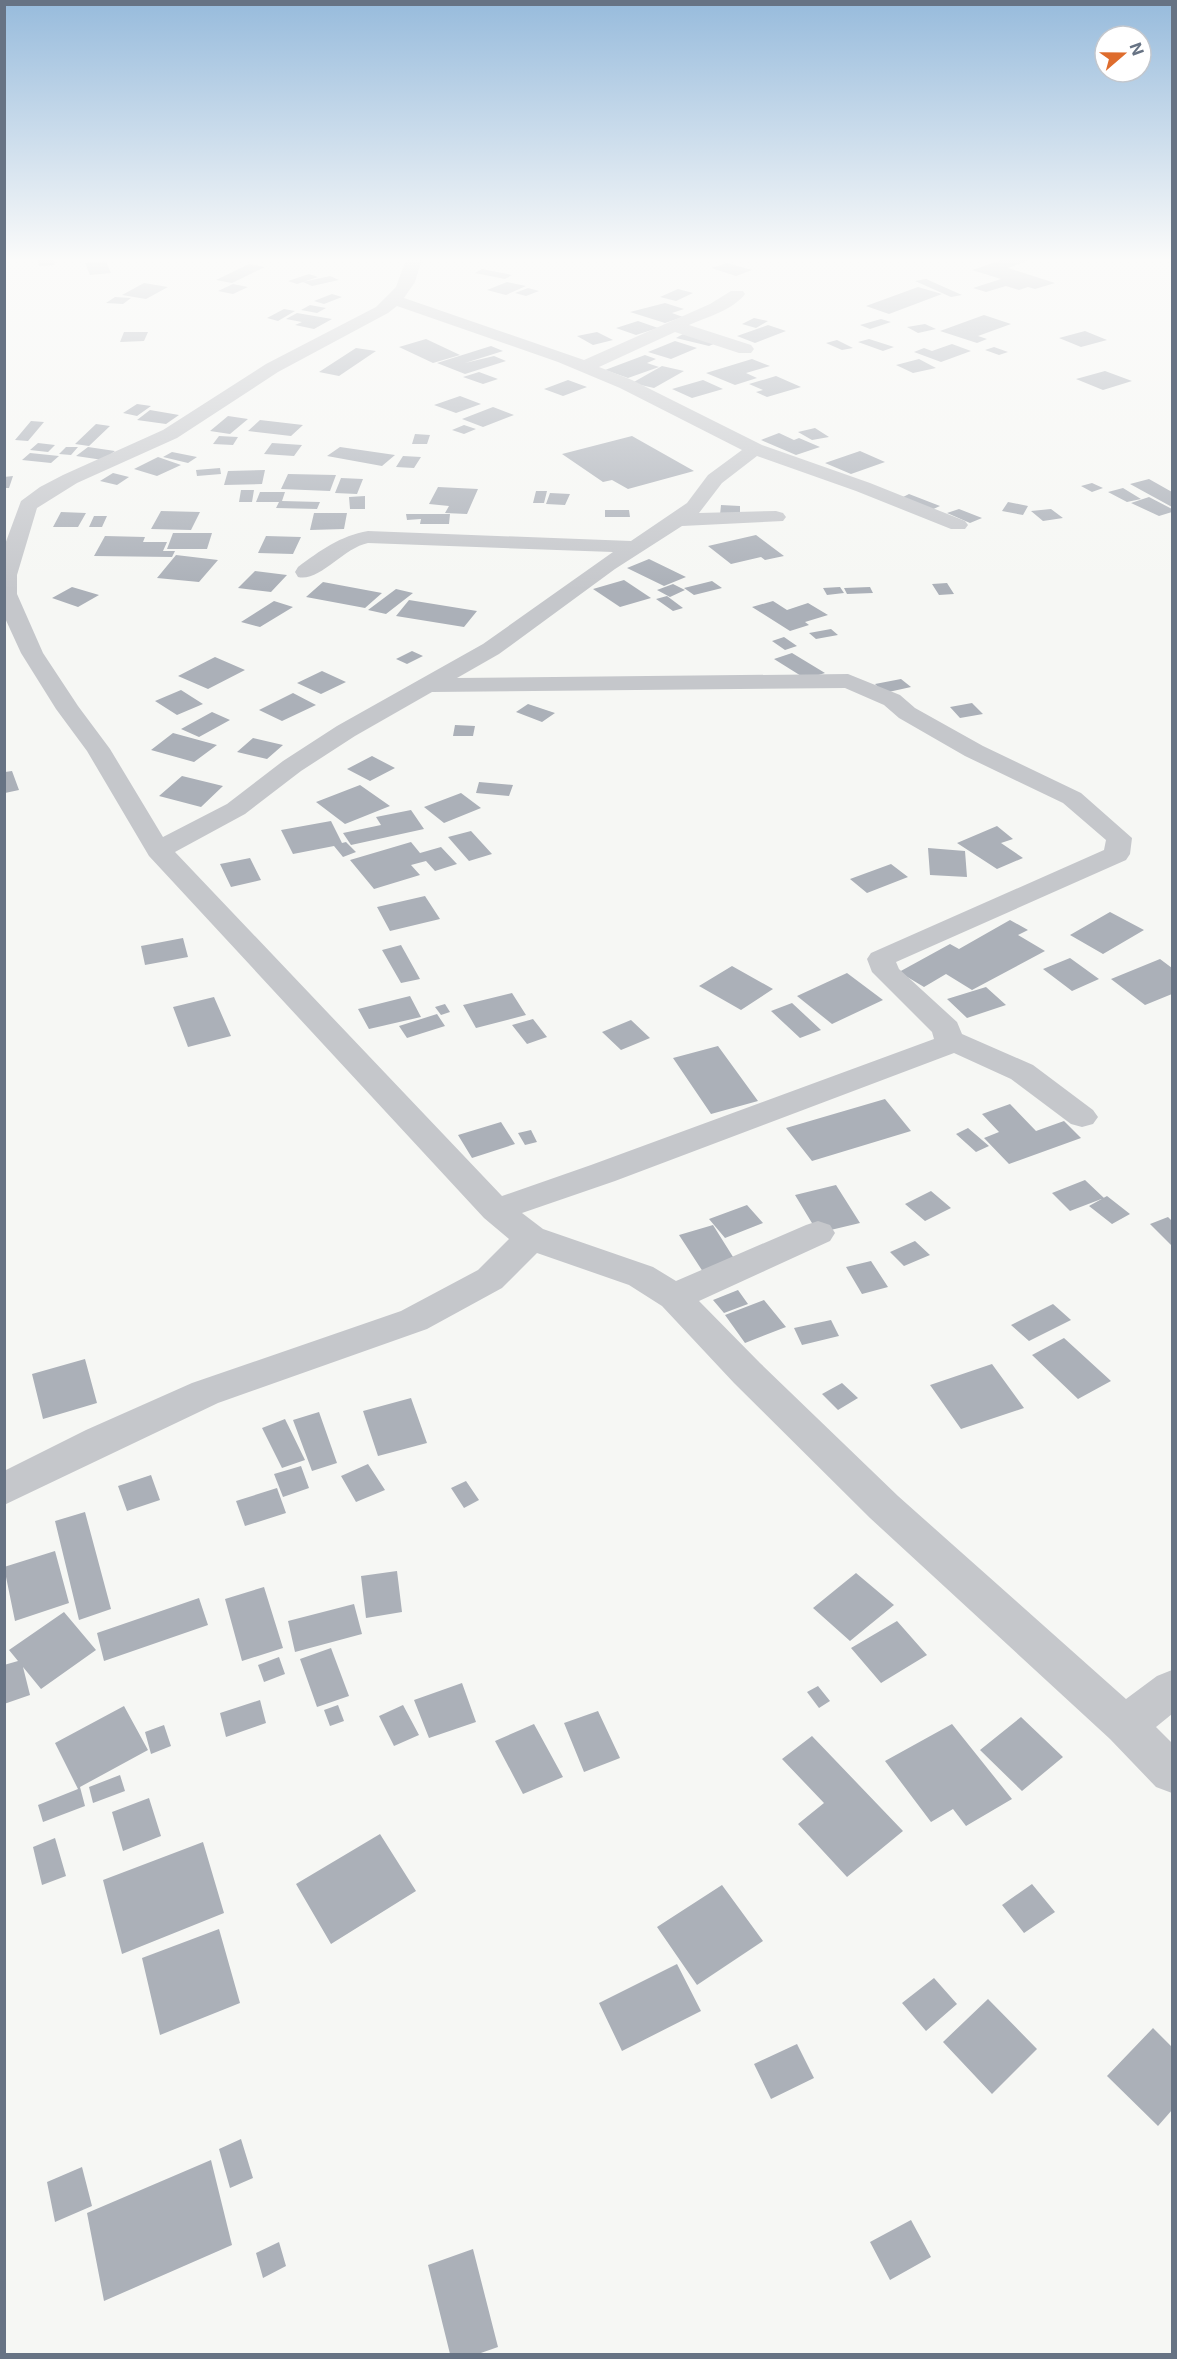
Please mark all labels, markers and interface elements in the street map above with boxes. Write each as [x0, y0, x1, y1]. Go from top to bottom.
north arrow [1093, 24, 1153, 84]
text: N [1126, 40, 1149, 58]

